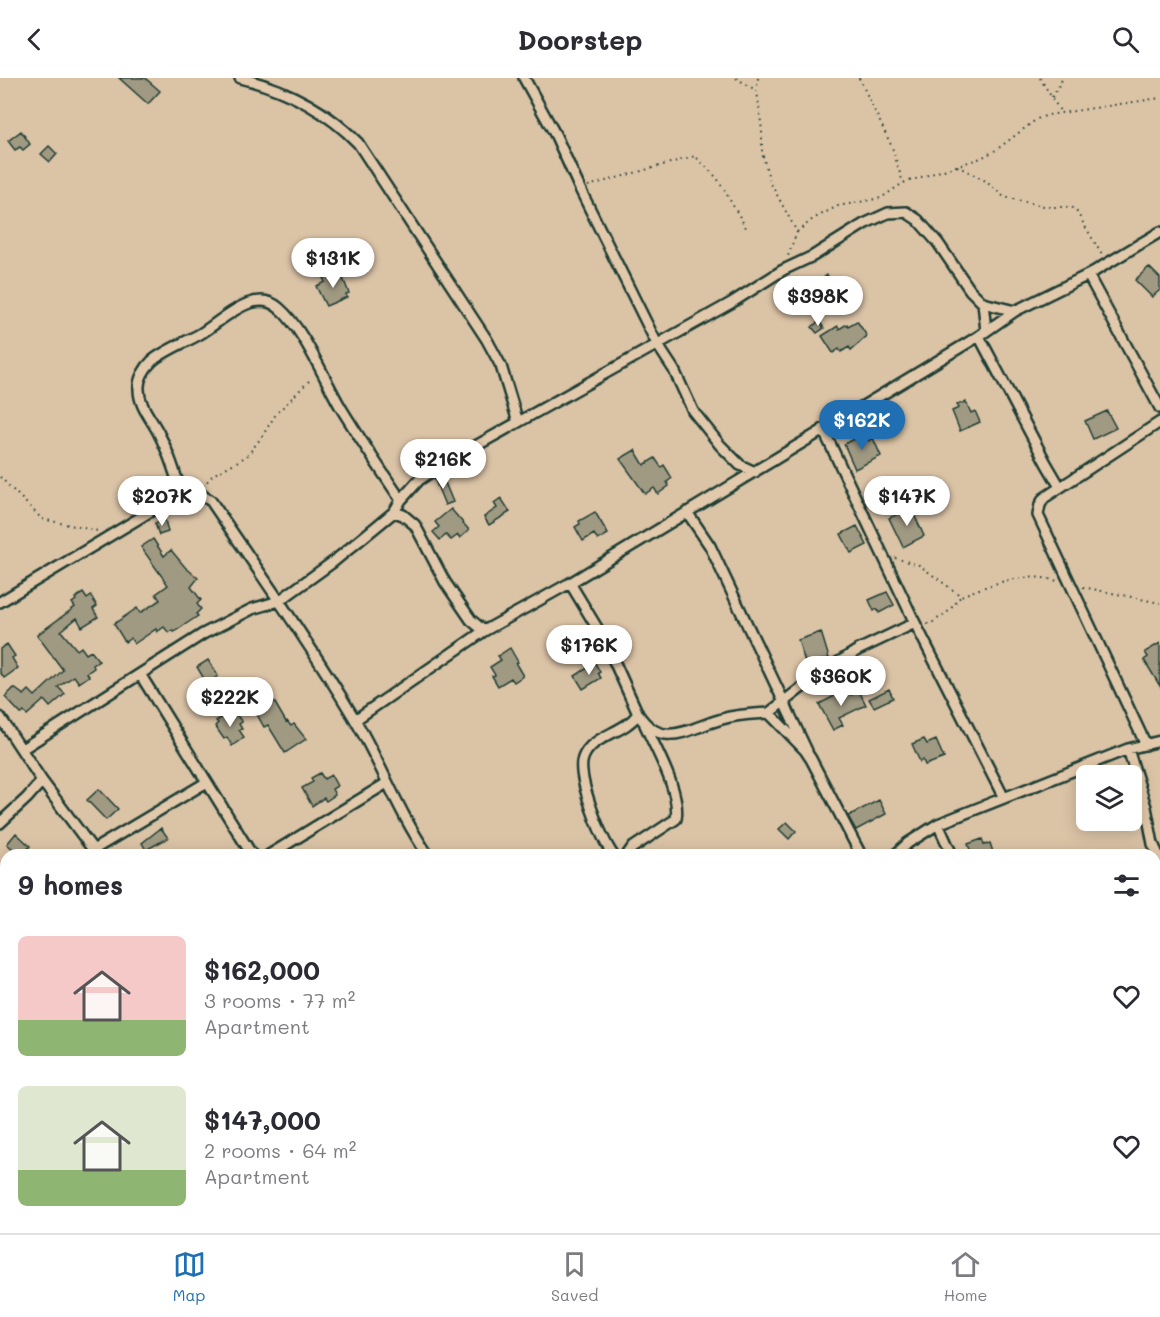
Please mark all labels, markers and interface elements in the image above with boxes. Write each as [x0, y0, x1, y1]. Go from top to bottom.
text: Doorstep [518, 22, 642, 57]
icon: back [18, 23, 51, 56]
icon: search [1109, 23, 1142, 56]
pin: $131K [291, 238, 375, 289]
text: $131K [305, 244, 361, 270]
pin: $398K [776, 276, 860, 327]
text: $398K [787, 282, 849, 308]
pin: $162K [820, 400, 904, 451]
text: $162K [833, 406, 891, 432]
pin: $216K [401, 439, 485, 490]
text: $216K [414, 445, 472, 471]
pin: $207K [120, 476, 204, 527]
pin: $147K [865, 476, 949, 527]
text: $207K [132, 482, 192, 508]
text: $147K [878, 482, 936, 508]
pin: $176K [547, 625, 631, 676]
text: $176K [560, 631, 618, 657]
pin: $360K [799, 656, 883, 707]
text: $360K [810, 662, 872, 688]
pin: $222K [188, 677, 272, 728]
text: $222K [200, 683, 260, 709]
map controls [1076, 765, 1142, 831]
button: layers [1076, 765, 1142, 831]
text: 9 homes [18, 868, 123, 902]
icon: filters [1110, 869, 1143, 902]
text: $162,000 [204, 953, 320, 987]
icon: home [66, 960, 138, 1032]
icon: heart [1110, 980, 1143, 1013]
text: 3 rooms · 77 m² [204, 987, 355, 1013]
text: Apartment [204, 1013, 310, 1039]
text: $147,000 [204, 1103, 321, 1137]
icon: home [66, 1110, 138, 1182]
icon: heart [1110, 1130, 1143, 1163]
text: 2 rooms · 64 m² [204, 1137, 356, 1163]
text: Apartment [204, 1163, 310, 1189]
tab: Map [173, 1248, 206, 1305]
tab: Saved [551, 1248, 598, 1305]
tab: Home [944, 1248, 987, 1305]

